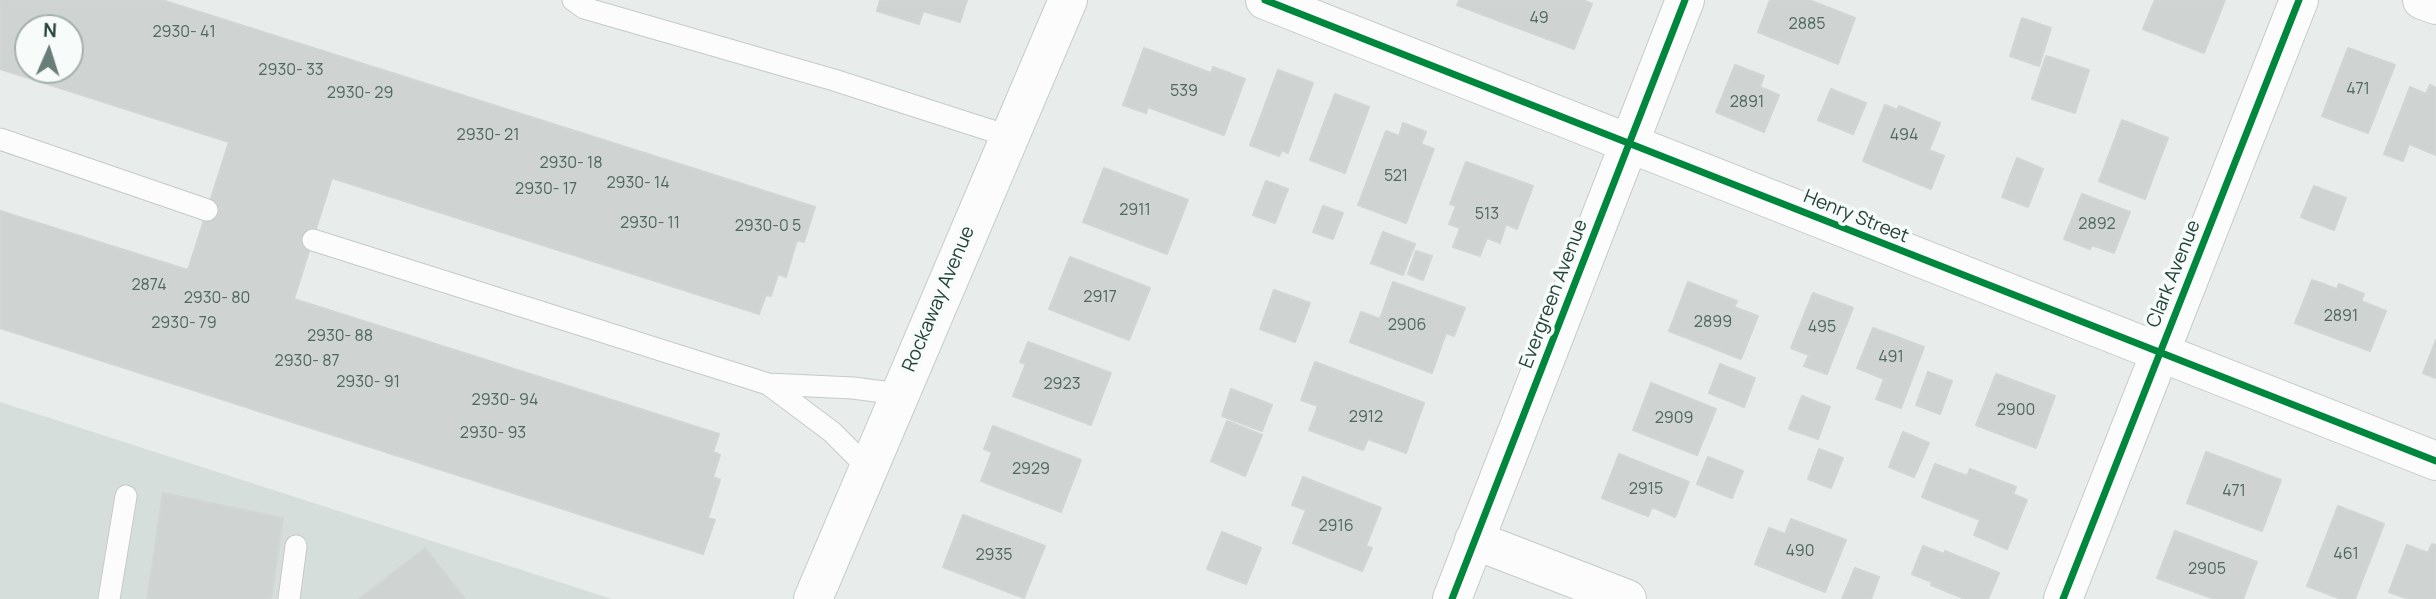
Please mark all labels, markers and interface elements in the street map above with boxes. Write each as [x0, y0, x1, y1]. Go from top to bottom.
house number: 49 [1529, 9, 1549, 29]
north arrow [14, 14, 84, 84]
house number: 2885 [1789, 15, 1825, 35]
text: N [42, 17, 57, 43]
house number: 2930- 41 [152, 23, 216, 43]
house number: 2930- 33 [258, 61, 324, 81]
house number: 471 [2346, 80, 2370, 100]
house number: 539 [1170, 82, 1198, 102]
house number: 2930- 29 [327, 84, 393, 104]
house number: 2891 [1730, 93, 1764, 113]
house number: 2930- 21 [457, 126, 519, 146]
house number: 494 [1890, 126, 1918, 146]
house number: 2930- 18 [539, 154, 603, 174]
house number: 521 [1384, 167, 1408, 187]
house number: 2930- 14 [606, 174, 670, 194]
house number: 2930- 17 [515, 180, 577, 200]
street label: Henry Street [1800, 186, 1912, 248]
house number: 2911 [1119, 201, 1151, 221]
house number: 513 [1475, 205, 1499, 225]
house number: 2930- 11 [620, 214, 680, 234]
house number: 2892 [2078, 215, 2116, 235]
street label: Evergreen Avenue [1515, 216, 1593, 372]
house number: 2930-0 5 [735, 217, 801, 237]
street label: Clark Avenue [2142, 217, 2206, 331]
street label: Rockaway Avenue [898, 223, 980, 375]
house number: 2874 [131, 276, 167, 296]
house number: 2917 [1083, 288, 1117, 308]
house number: 2930- 80 [184, 289, 250, 309]
house number: 2891 [2324, 307, 2358, 327]
house number: 2899 [1694, 313, 1732, 333]
house number: 2930- 79 [151, 314, 217, 334]
house number: 2906 [1388, 316, 1426, 336]
house number: 495 [1808, 318, 1836, 338]
house number: 2930- 88 [307, 327, 373, 347]
house number: 491 [1878, 348, 1904, 368]
house number: 2930- 87 [275, 352, 339, 372]
house number: 2930- 91 [336, 373, 400, 393]
house number: 2923 [1043, 375, 1081, 395]
house number: 2930- 94 [472, 391, 538, 411]
house number: 2900 [1997, 401, 2035, 421]
house number: 2912 [1349, 408, 1383, 428]
house number: 2909 [1655, 409, 1693, 429]
house number: 2930- 93 [460, 424, 526, 444]
house number: 2929 [1012, 460, 1050, 480]
house number: 2915 [1629, 480, 1663, 500]
house number: 471 [2222, 482, 2246, 502]
house number: 2916 [1318, 517, 1354, 537]
house number: 490 [1786, 542, 1814, 562]
house number: 461 [2333, 545, 2359, 565]
house number: 2935 [975, 546, 1013, 566]
house number: 2905 [2188, 560, 2226, 580]

